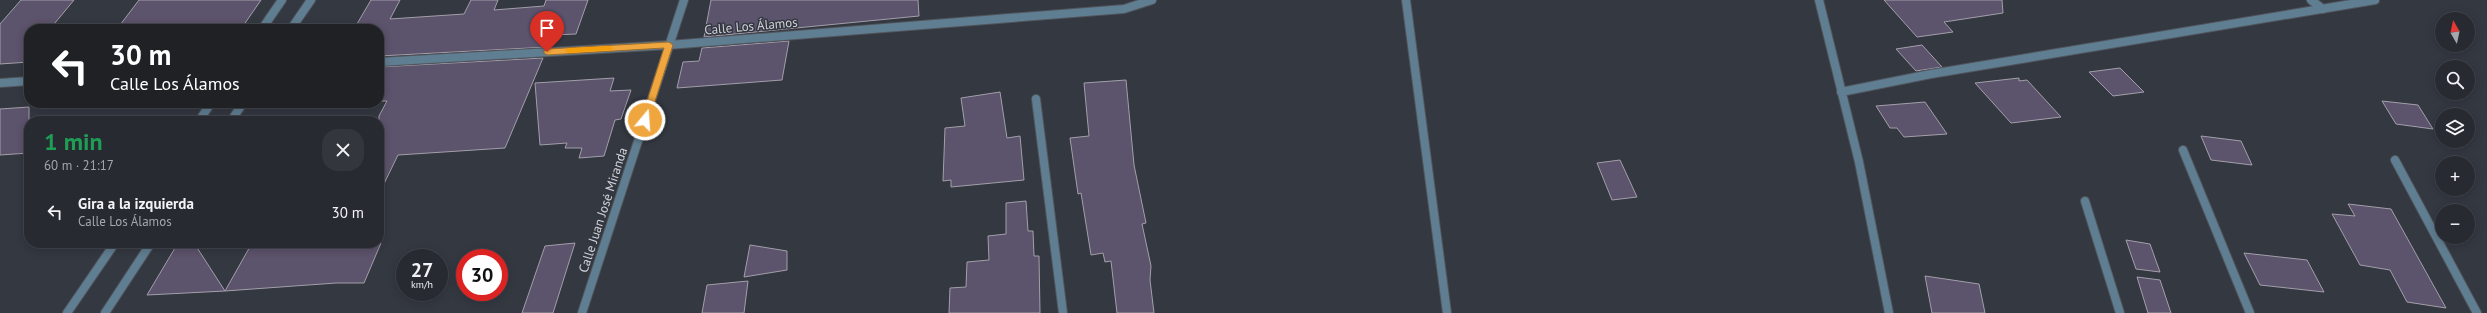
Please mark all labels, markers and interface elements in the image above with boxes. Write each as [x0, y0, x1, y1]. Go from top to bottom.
pin [530, 11, 564, 52]
north arrow [2435, 12, 2475, 52]
map controls [2435, 12, 2475, 244]
street label: Calle Los Álamos [704, 13, 798, 39]
icon: arrive [536, 17, 558, 39]
text: 30 m [110, 36, 171, 73]
icon: left [44, 40, 96, 92]
button: search [2435, 60, 2475, 100]
text: Calle Los Álamos [110, 72, 240, 95]
position arrow [624, 99, 666, 141]
button: layers [2435, 108, 2475, 148]
text: 1 min [44, 126, 103, 157]
button: close [322, 129, 364, 171]
street label: Calle Juan José Miranda [575, 145, 631, 275]
button: + [2435, 156, 2475, 196]
text: 60 m · 21:17 [44, 157, 114, 174]
text: Gira a la izquierda [78, 194, 194, 213]
icon: left [44, 201, 66, 223]
text: 30 m [331, 203, 364, 222]
button: − [2435, 204, 2475, 244]
text: Calle Los Álamos [78, 213, 172, 230]
speed limit sign: 30 [456, 249, 508, 301]
text: 27 [411, 257, 433, 283]
text: km/h [411, 278, 433, 291]

